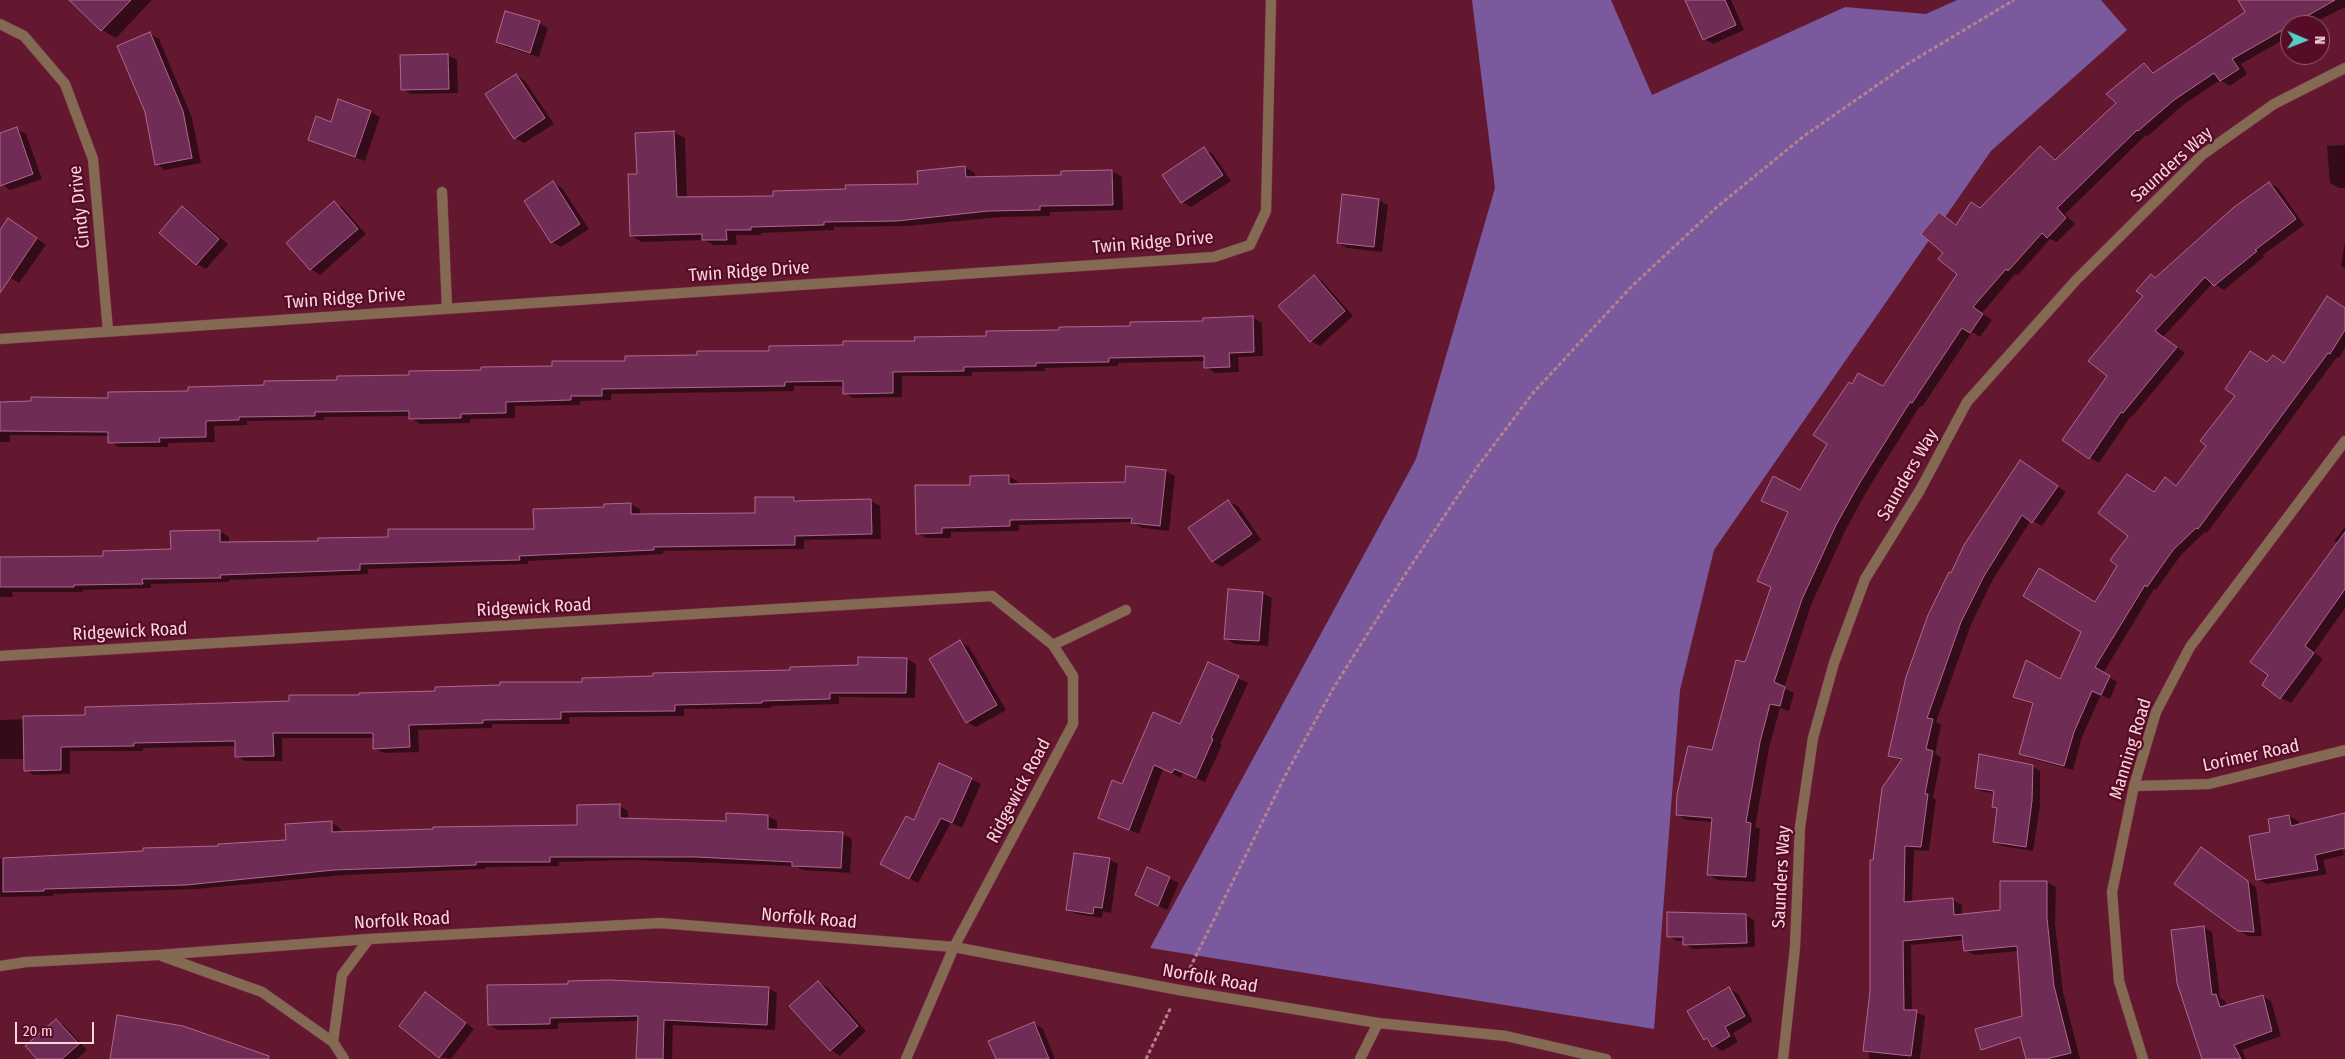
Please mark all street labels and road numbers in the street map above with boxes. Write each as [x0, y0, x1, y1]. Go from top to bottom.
street label: Saunders Way [2127, 123, 2217, 207]
street label: Cindy Drive [65, 165, 95, 249]
street label: Twin Ridge Drive [1092, 227, 1214, 259]
street label: Twin Ridge Drive [688, 257, 810, 287]
street label: Twin Ridge Drive [284, 284, 406, 314]
street label: Saunders Way [1873, 425, 1943, 525]
street label: Ridgewick Road [476, 594, 592, 622]
street label: Ridgewick Road [72, 618, 188, 646]
street label: Manning Road [2105, 696, 2157, 802]
street label: Ridgewick Road [982, 735, 1056, 847]
street label: Lorimer Road [2201, 735, 2301, 777]
street label: Saunders Way [1769, 825, 1795, 929]
street label: Norfolk Road [760, 904, 858, 934]
street label: Norfolk Road [353, 908, 451, 934]
street label: Norfolk Road [1161, 960, 1259, 998]

